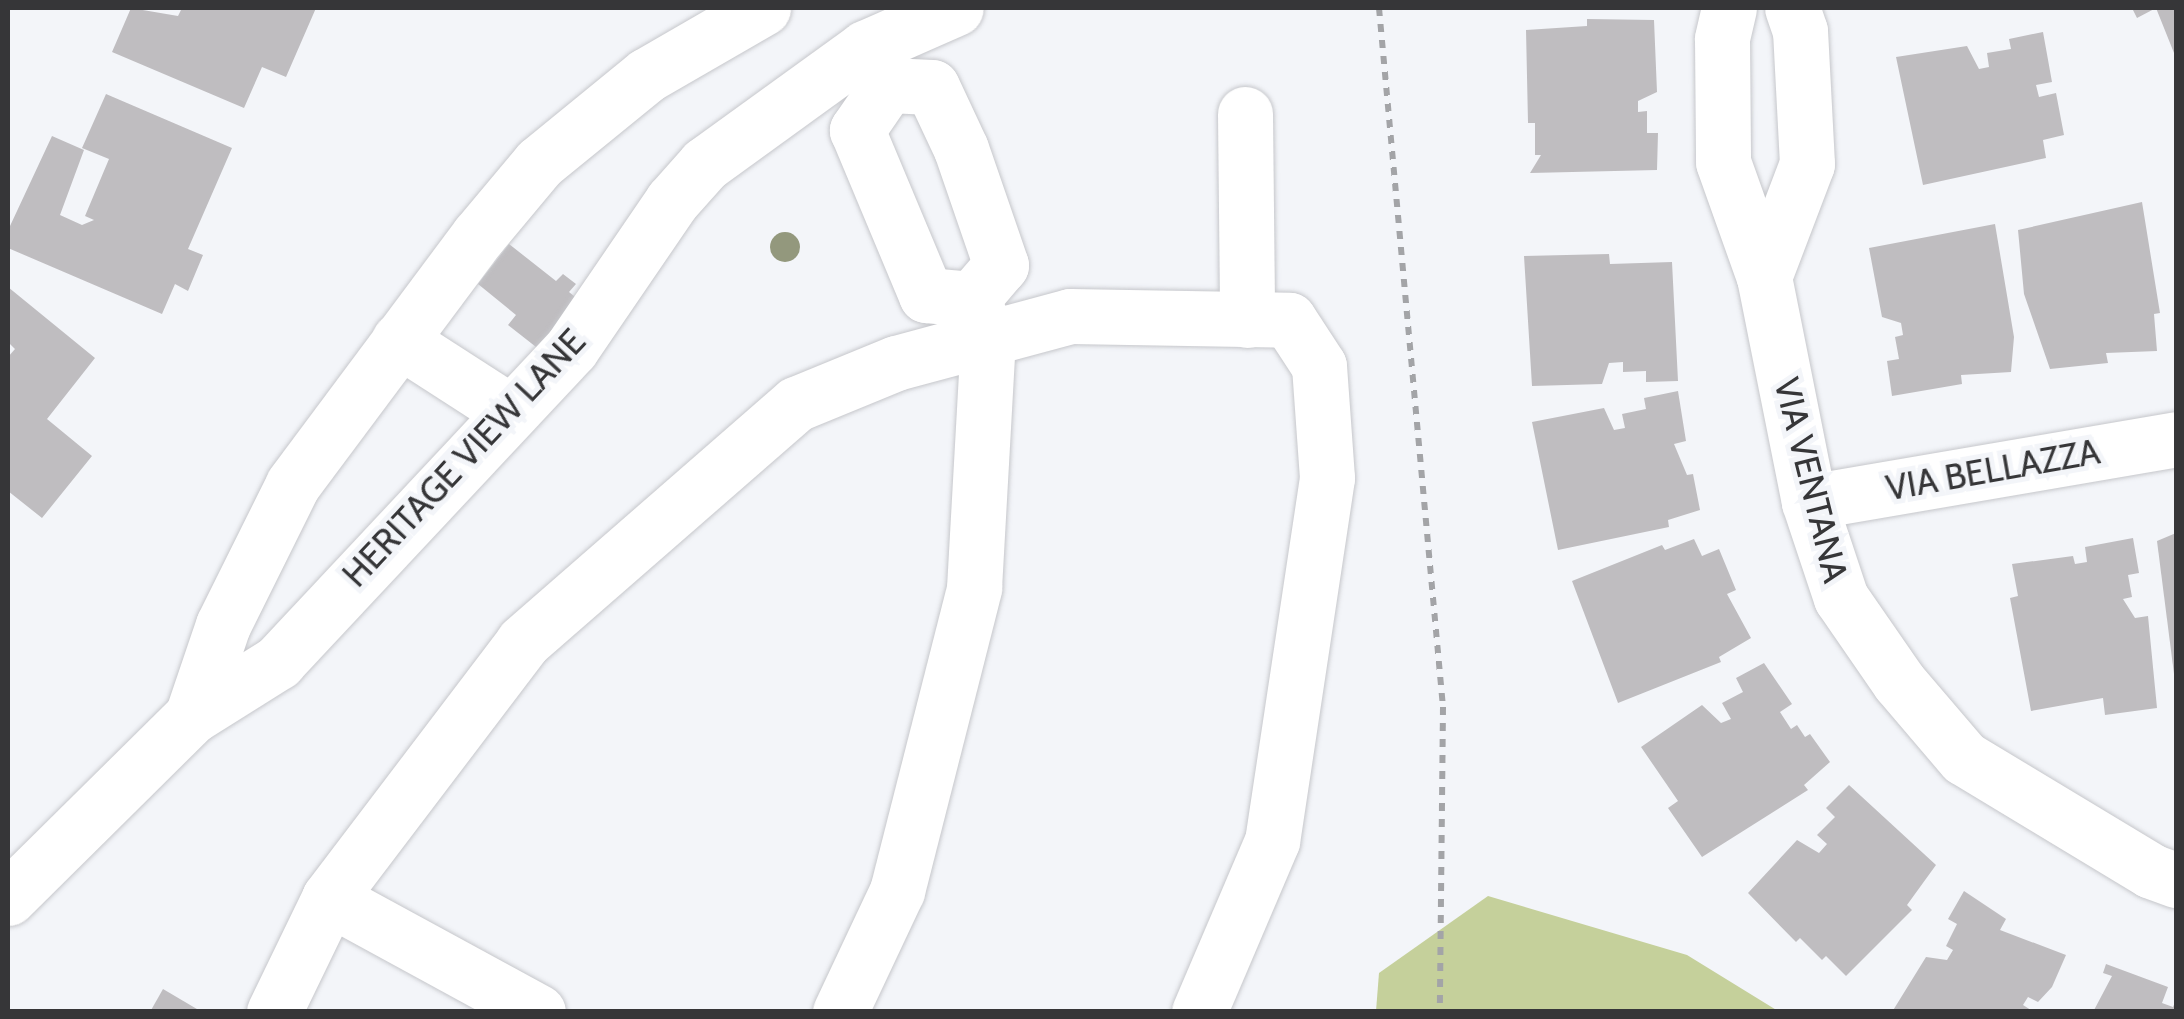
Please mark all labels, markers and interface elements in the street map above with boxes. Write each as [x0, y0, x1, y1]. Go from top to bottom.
street label: HERITAGE VIEW LANE [334, 321, 594, 595]
street label: VIA VENTANA [1765, 373, 1857, 587]
street label: VIA BELLAZZA [1883, 431, 2103, 509]

